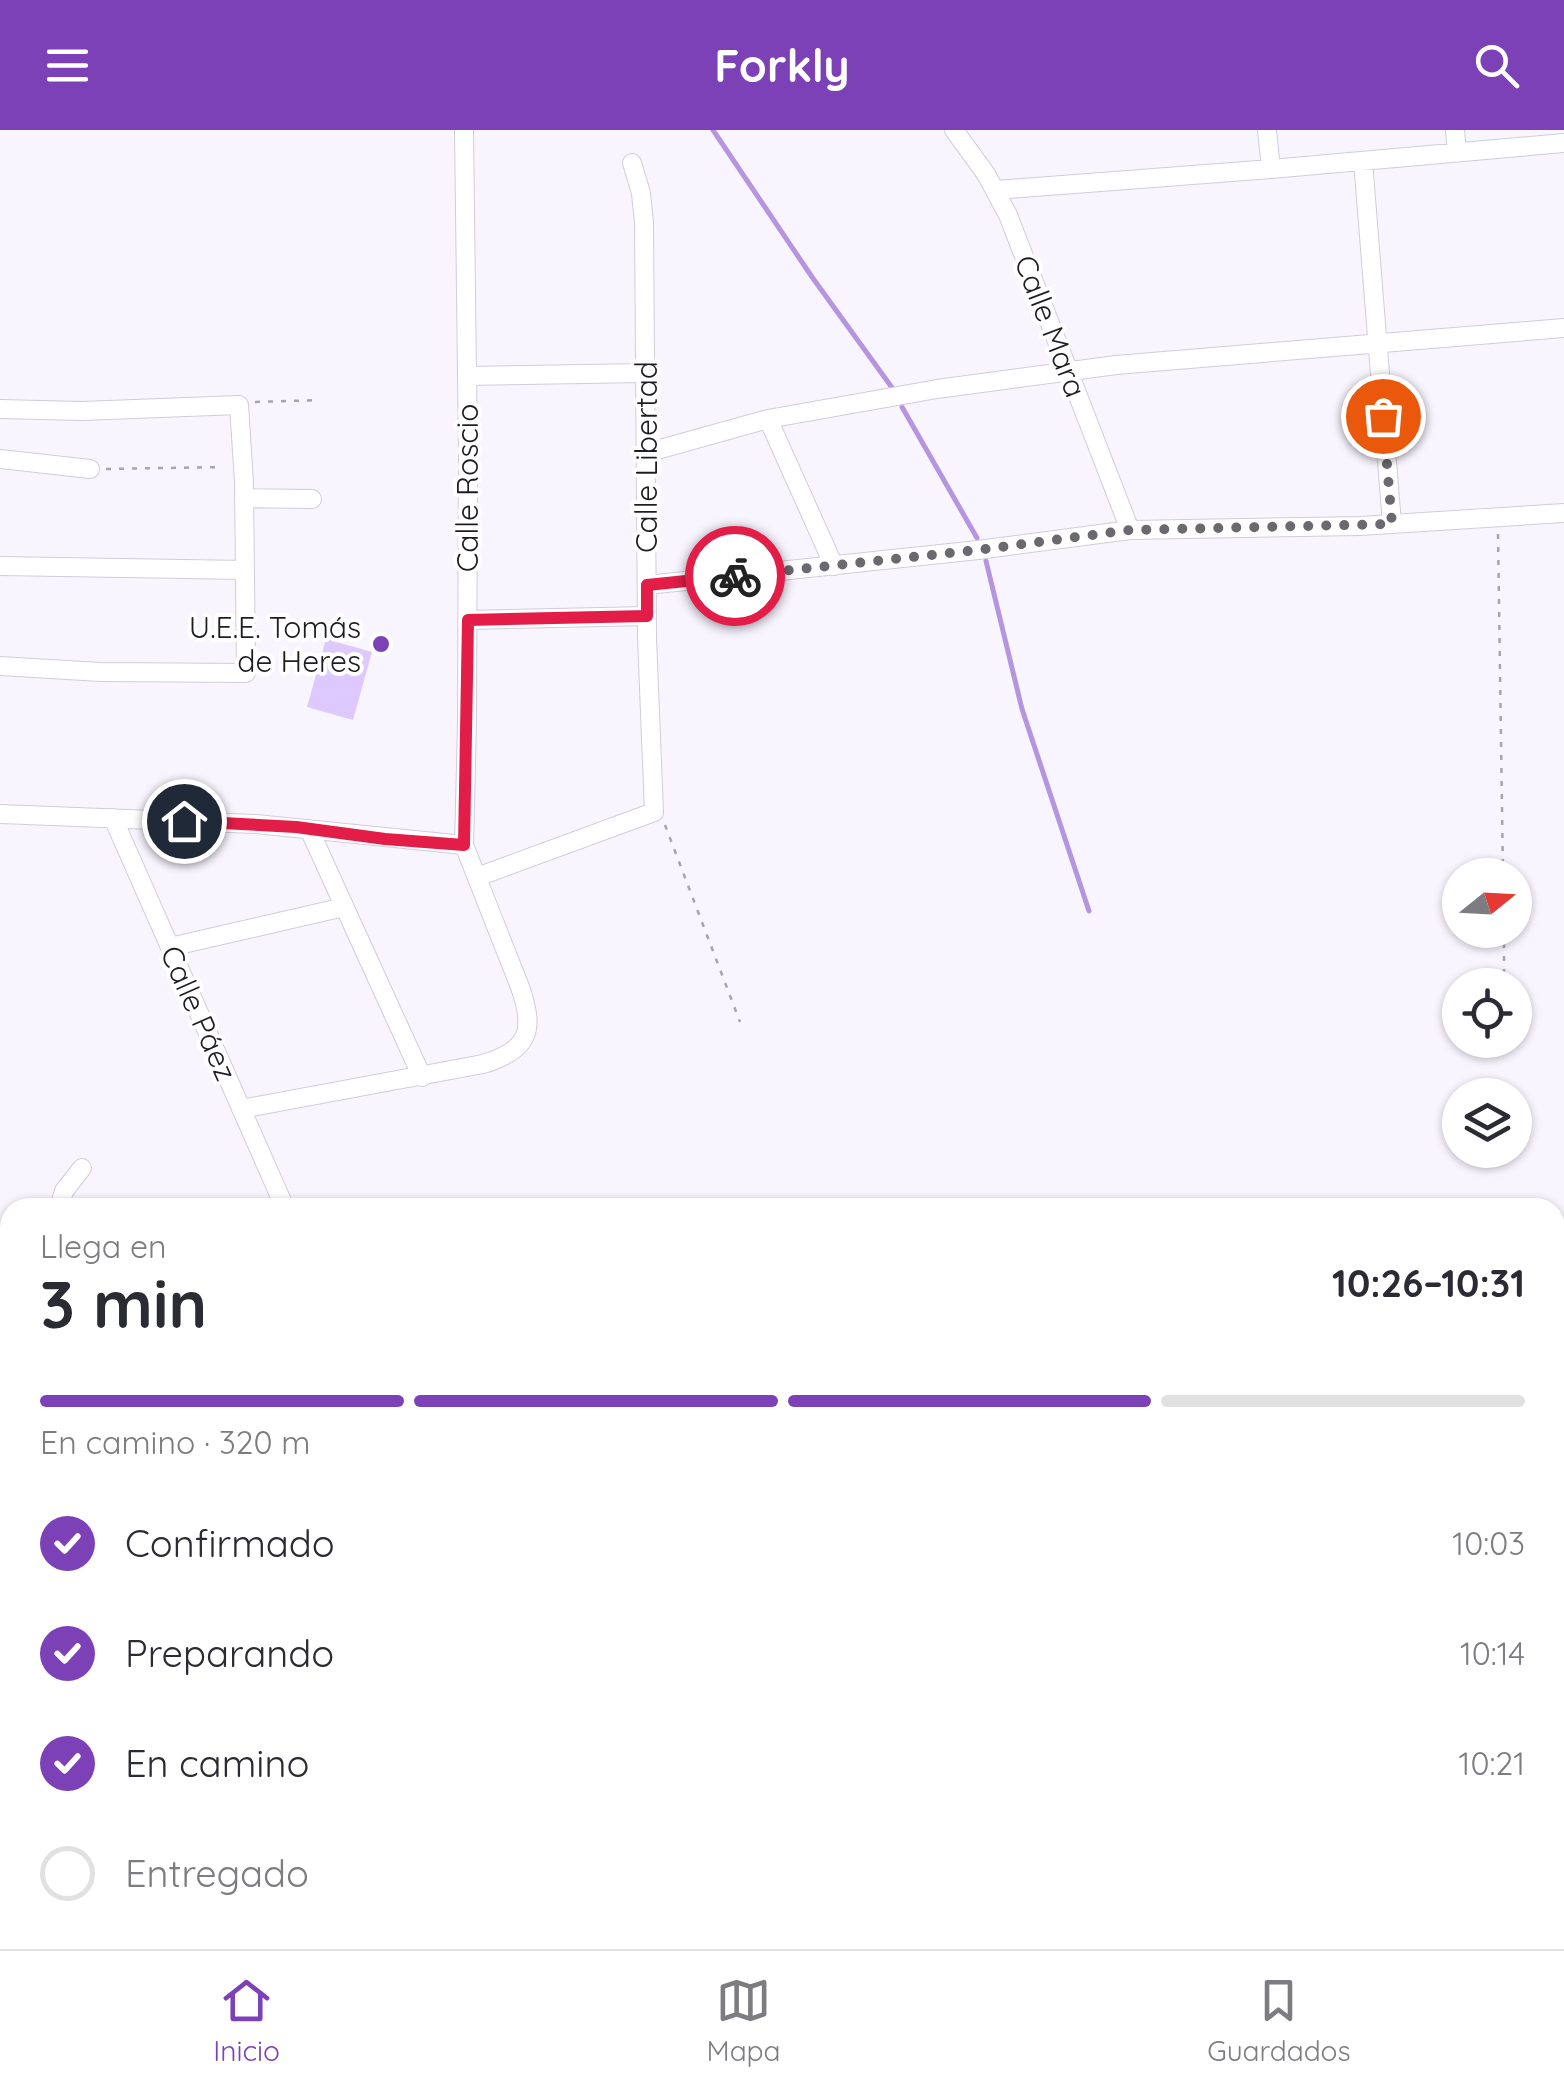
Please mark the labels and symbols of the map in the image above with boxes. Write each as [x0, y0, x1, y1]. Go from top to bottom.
street label: Calle Mara [1007, 250, 1095, 402]
street label: Calle Libertad [627, 361, 665, 553]
pin [1341, 374, 1426, 459]
street label: Calle Roscio [448, 404, 486, 572]
courier [685, 526, 785, 626]
place label: U.E.E. Tomás de Heres [189, 608, 361, 680]
marker: U.E.E. Tomás de Heres [370, 633, 392, 655]
pin [142, 779, 227, 864]
north arrow [1442, 858, 1532, 948]
street label: Calle Páez [152, 940, 246, 1086]

